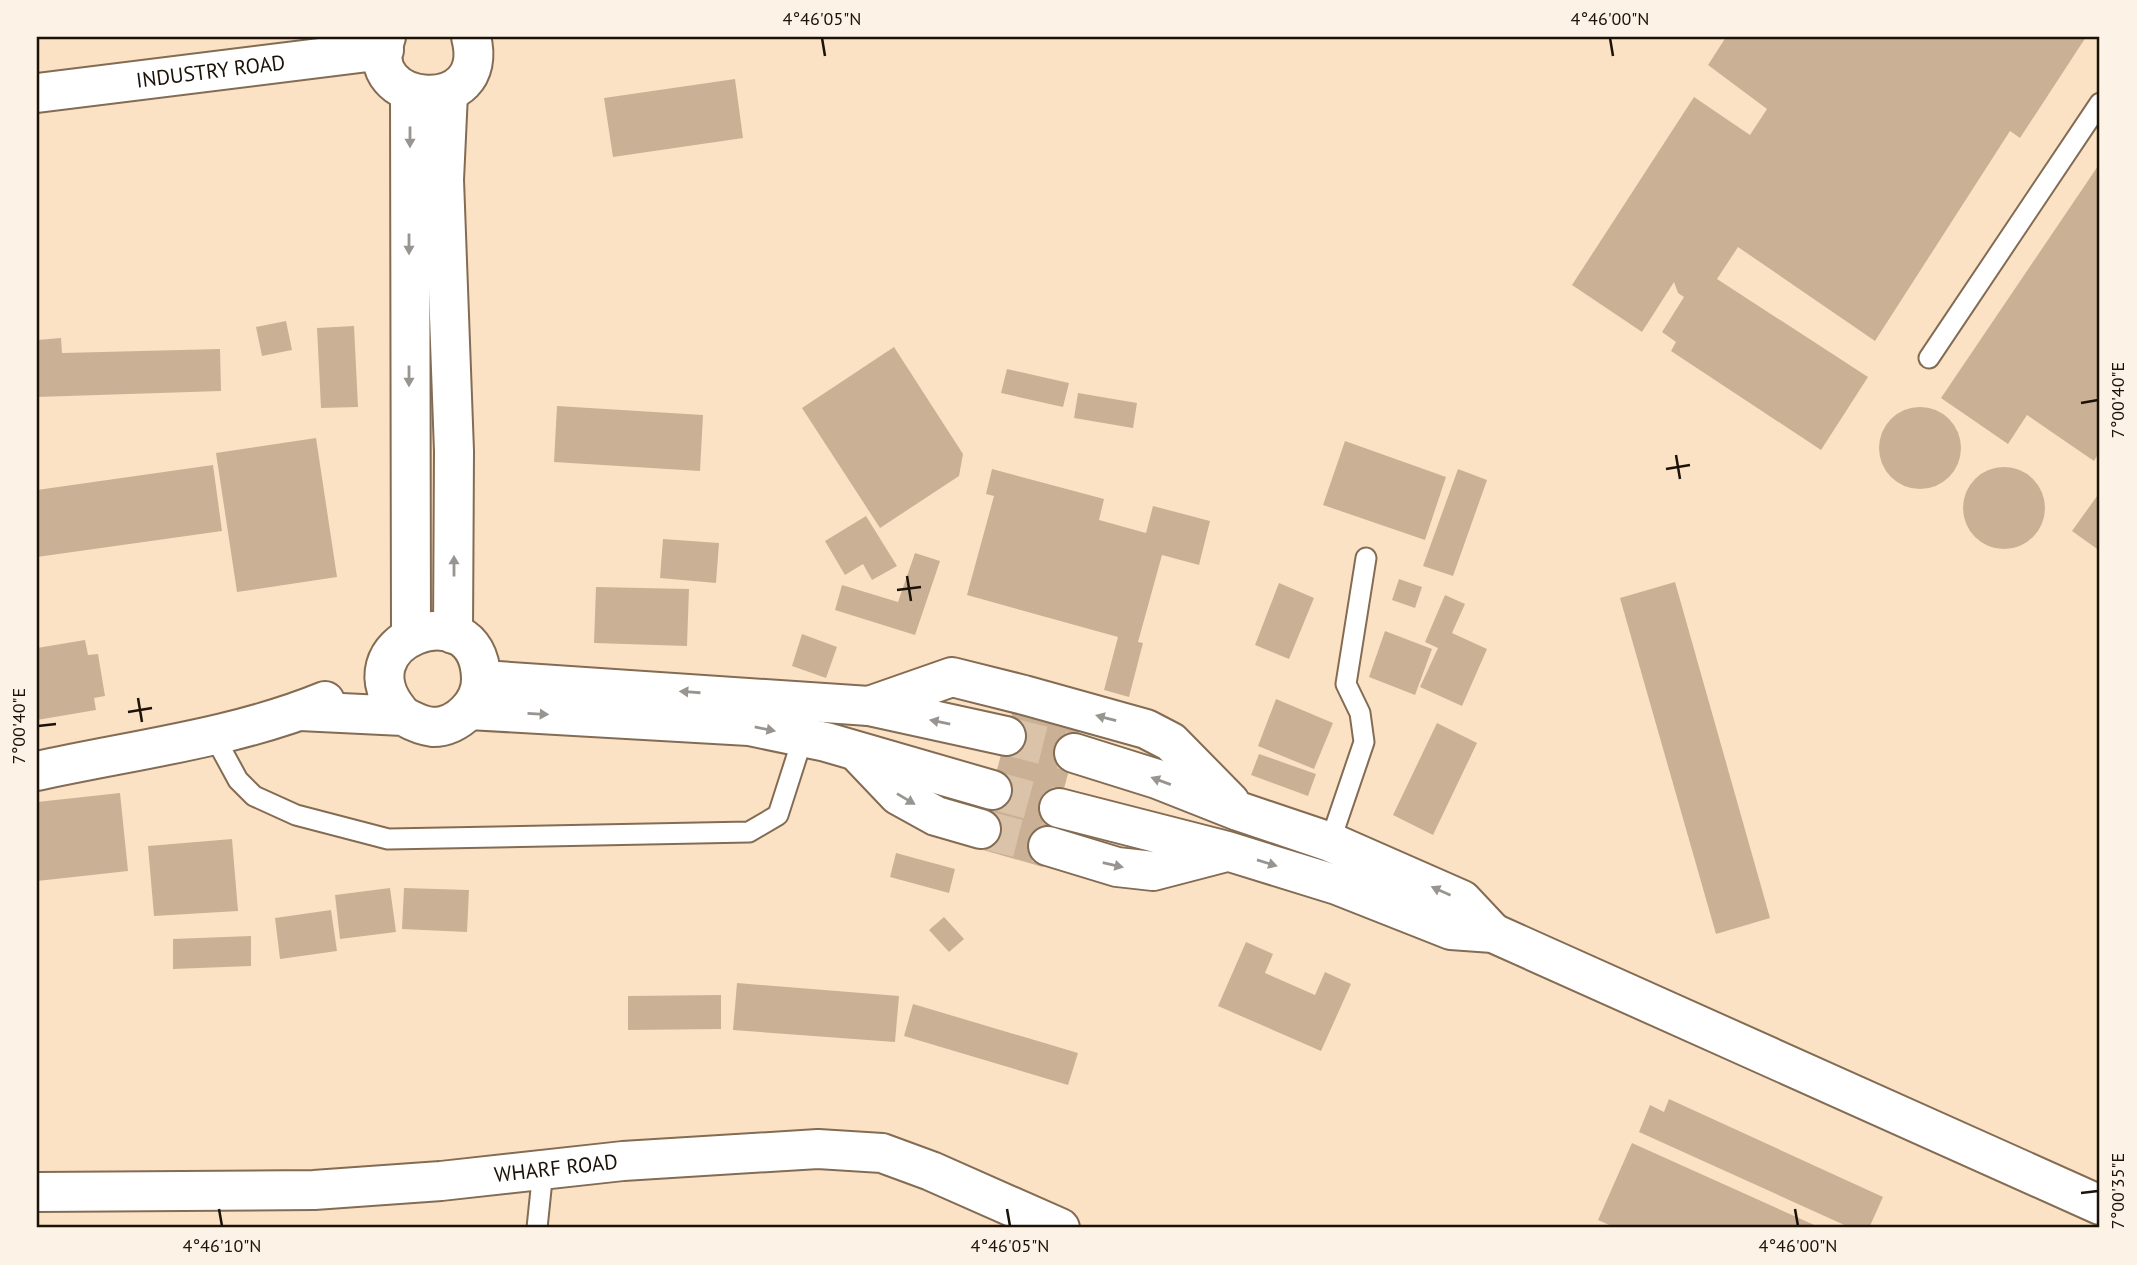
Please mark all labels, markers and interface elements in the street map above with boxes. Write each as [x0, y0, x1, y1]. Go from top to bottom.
text: 4°46'05"N [783, 7, 861, 30]
text: 4°46'00"N [1571, 7, 1649, 30]
street label: INDUSTRY ROAD [135, 48, 287, 94]
one-way arrow [404, 126, 416, 148]
one-way arrow [403, 234, 415, 256]
text: 7°00'40"E [2106, 362, 2129, 438]
one-way arrow [403, 365, 415, 387]
one-way arrow [448, 555, 460, 577]
one-way arrow [679, 687, 701, 698]
text: 7°00'40"E [7, 688, 30, 764]
one-way arrow [527, 709, 549, 720]
one-way arrow [1095, 712, 1117, 723]
one-way arrow [929, 716, 951, 727]
one-way arrow [754, 724, 776, 735]
one-way arrow [1150, 775, 1171, 786]
one-way arrow [897, 793, 916, 806]
one-way arrow [1256, 859, 1277, 869]
one-way arrow [1103, 860, 1125, 871]
one-way arrow [1430, 885, 1451, 896]
street label: WHARF ROAD [493, 1148, 619, 1188]
text: 7°00'35"E [2106, 1153, 2129, 1229]
text: 4°46'10"N [183, 1234, 261, 1257]
text: 4°46'05"N [971, 1234, 1049, 1257]
text: 4°46'00"N [1759, 1234, 1837, 1257]

